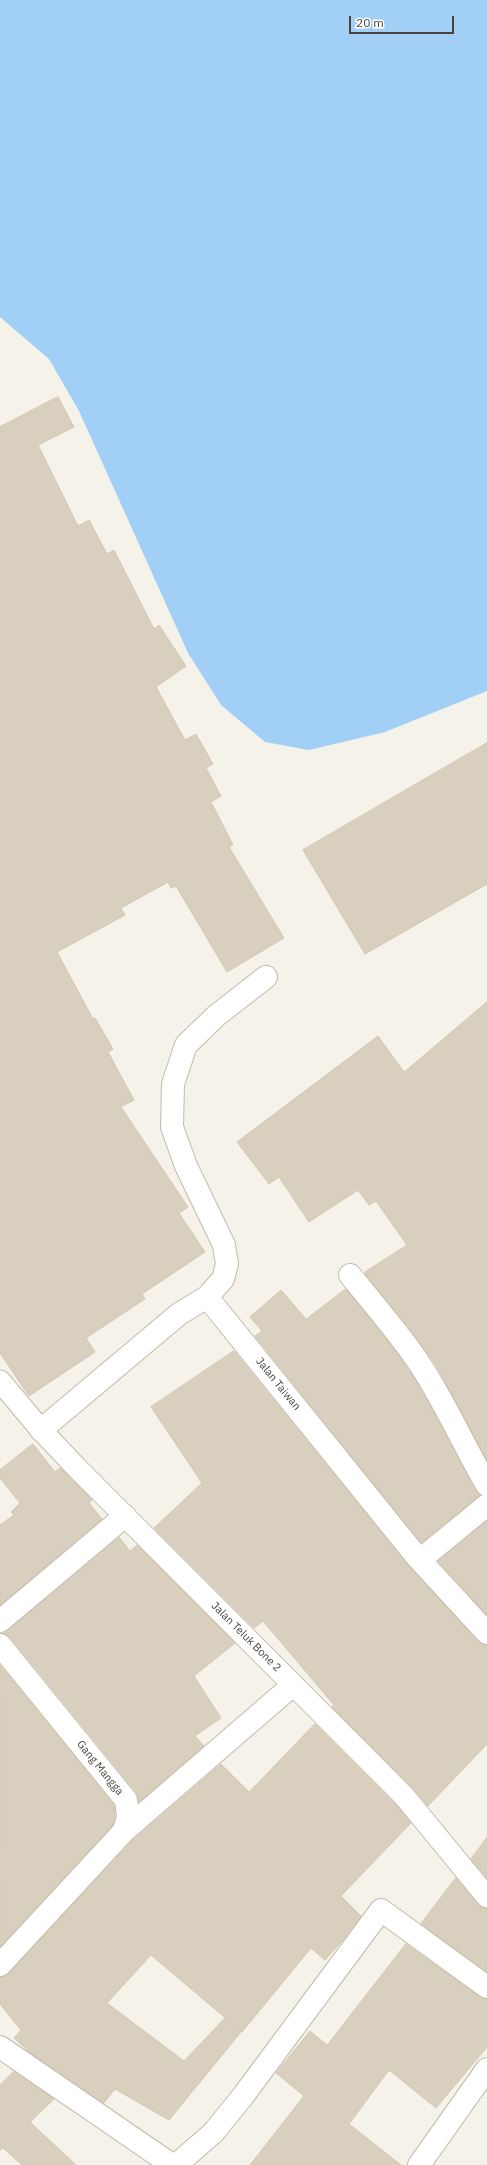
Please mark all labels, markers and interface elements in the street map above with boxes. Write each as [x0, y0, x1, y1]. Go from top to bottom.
scale bar [351, 8, 456, 34]
text: 20 m [356, 15, 384, 30]
street label: Jalan Taiwan [253, 1355, 303, 1413]
street label: Jalan Teluk Bone 2 [208, 1599, 284, 1675]
street label: Gang Mangga [74, 1738, 126, 1798]

